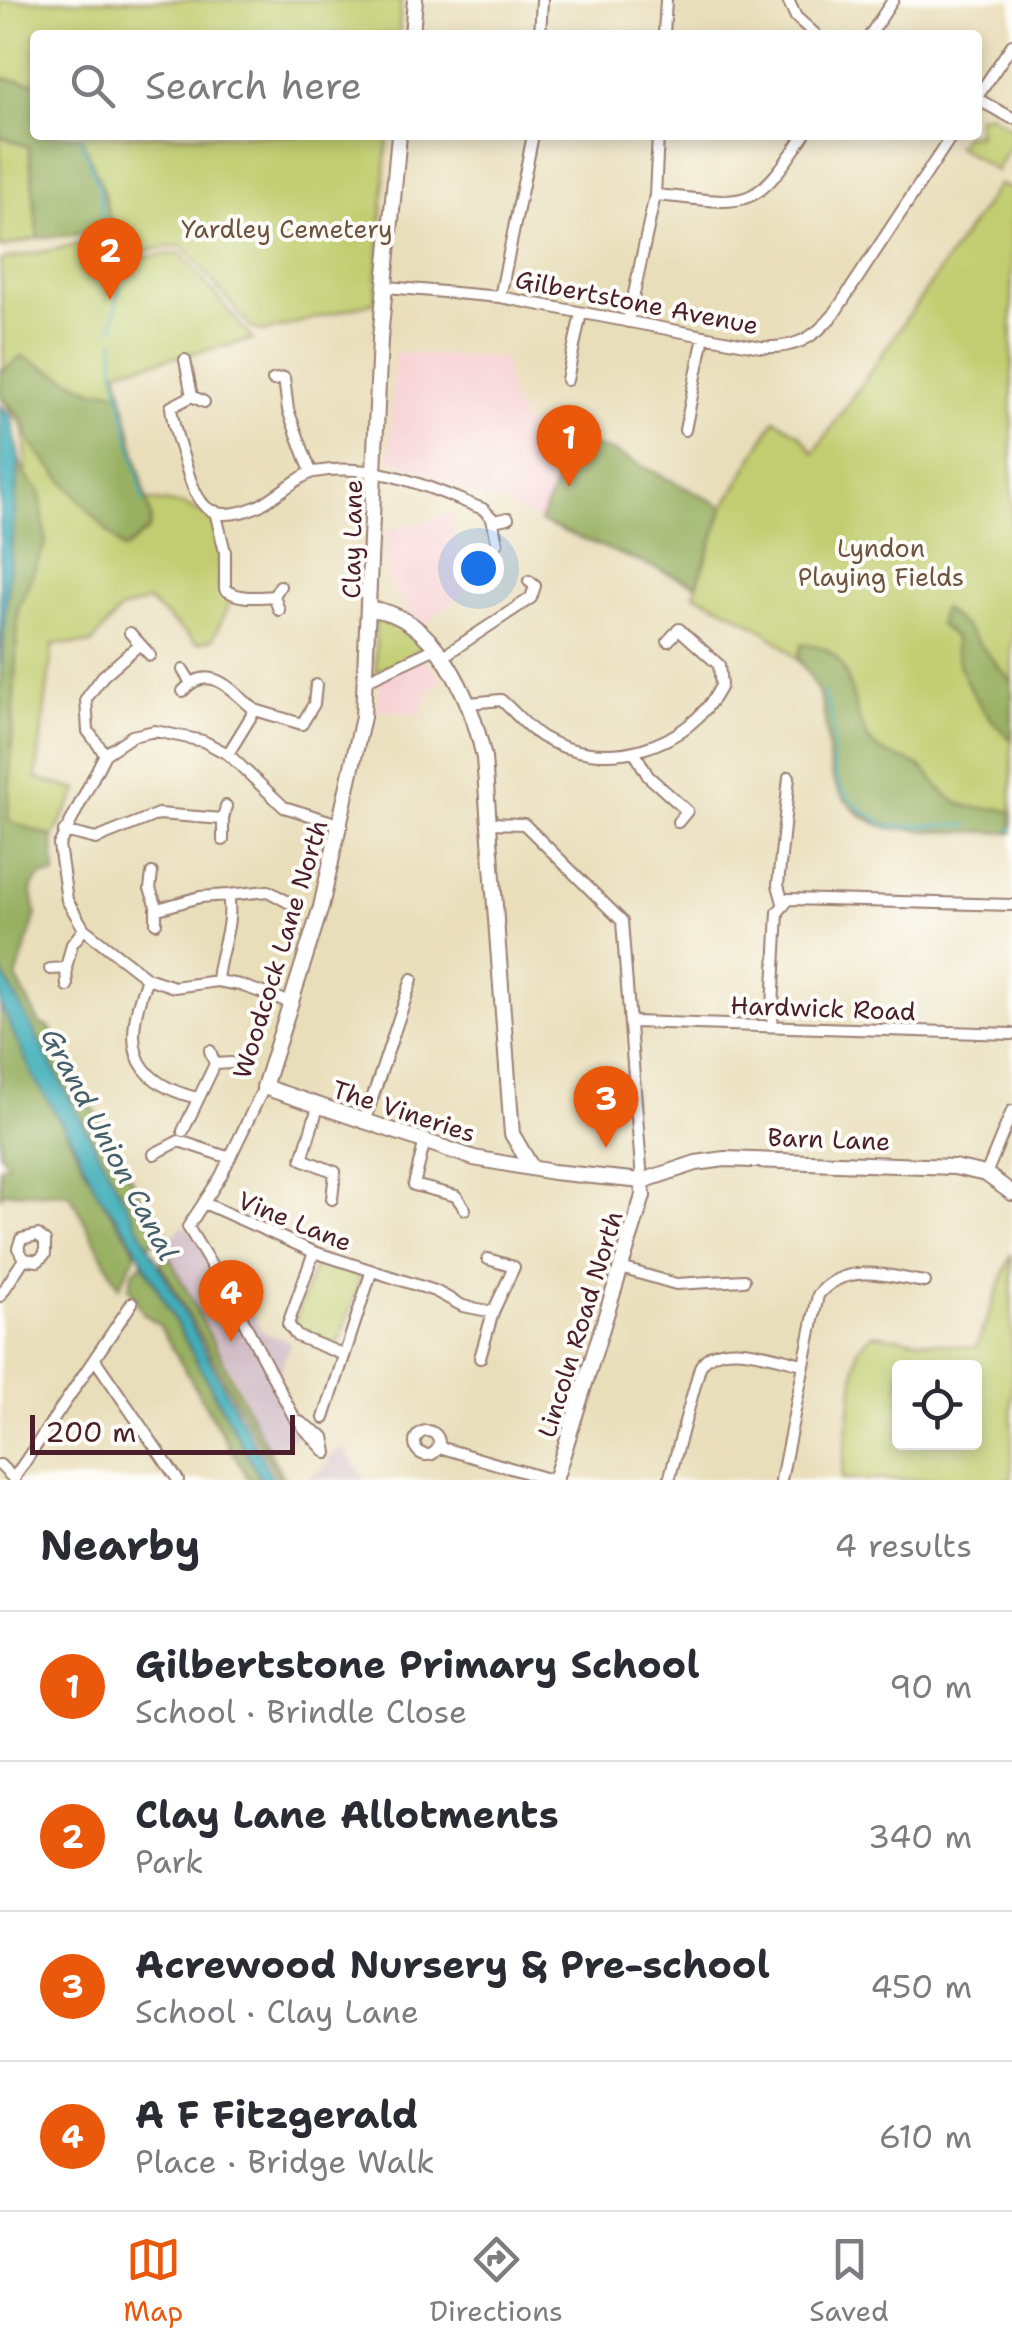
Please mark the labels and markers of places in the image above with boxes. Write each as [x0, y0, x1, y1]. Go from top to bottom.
pin: 2 [78, 218, 142, 300]
pin: 1 [536, 404, 602, 487]
pin: 3 [574, 1066, 638, 1148]
pin: 4 [198, 1260, 264, 1342]

